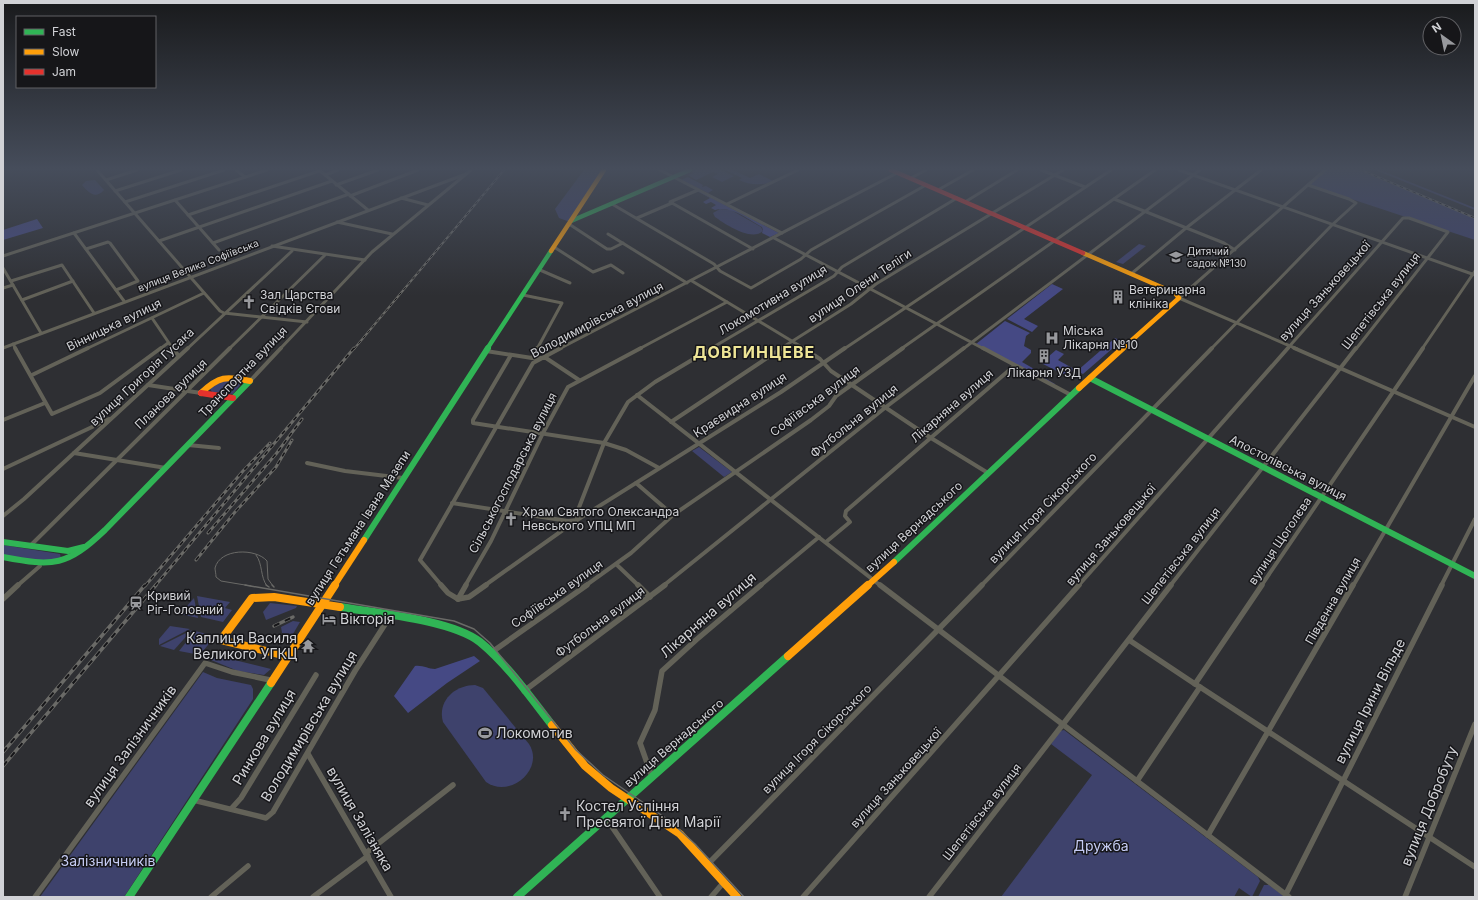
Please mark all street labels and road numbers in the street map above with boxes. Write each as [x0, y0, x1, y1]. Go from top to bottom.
street label: вулиця Велика Софіївська [136, 236, 260, 294]
street label: вулиця Заньковецької [1276, 237, 1374, 344]
street label: вулиця Олени Теліги [805, 246, 914, 326]
street label: Шепетівська вулиця [1338, 249, 1423, 352]
street label: Локомотивна вулиця [716, 261, 830, 338]
street label: Володимирівська вулиця [528, 278, 666, 361]
street label: Вінницька вулиця [64, 295, 164, 354]
street label: Транспортна вулиця [195, 323, 290, 420]
street label: вулиця Григорія Гусака [86, 324, 197, 429]
street label: Планова вулиця [131, 355, 210, 432]
street label: Софіївська вулиця [767, 362, 863, 439]
street label: Лікарняна вулиця [907, 366, 996, 445]
street label: Краєвидна вулиця [690, 369, 789, 440]
street label: Футбольна вулиця [807, 381, 901, 461]
street label: Сільськогосподарська вулиця [465, 390, 560, 556]
street label: Апостолівська вулиця [1227, 431, 1349, 504]
street label: вулиця Гетьмана Івана Мазепи [302, 448, 413, 608]
street label: вулиця Ігоря Сікорського [986, 449, 1100, 566]
street label: вулиця Вернадського [862, 478, 965, 575]
street label: вулиця Заньковецької [1062, 480, 1159, 588]
street label: вулиця Щоголєва [1245, 494, 1314, 587]
street label: Шепетівська вулиця [1138, 504, 1223, 607]
street label: Південна вулиця [1302, 554, 1364, 647]
street label: Софіївська вулиця [508, 556, 606, 631]
street label: Лікарняна вулиця [656, 568, 759, 661]
street label: Футбольна вулиця [552, 583, 647, 660]
street label: вулиця Ірини Вільде [1331, 635, 1408, 766]
street label: Володимирівська вулиця [257, 647, 360, 804]
street label: вулиця Залізничників [80, 681, 180, 810]
street label: вулиця Ігоря Сікорського [759, 681, 875, 797]
street label: Ринкова вулиця [228, 686, 299, 788]
street label: вулиця Вернадського [621, 695, 726, 790]
street label: вулиця Заньковецької [847, 724, 945, 831]
street label: вулиця Добробуту [1397, 743, 1460, 868]
street label: Шепетівська вулиця [939, 760, 1024, 863]
street label: вулиця Залізняка [324, 763, 397, 874]

